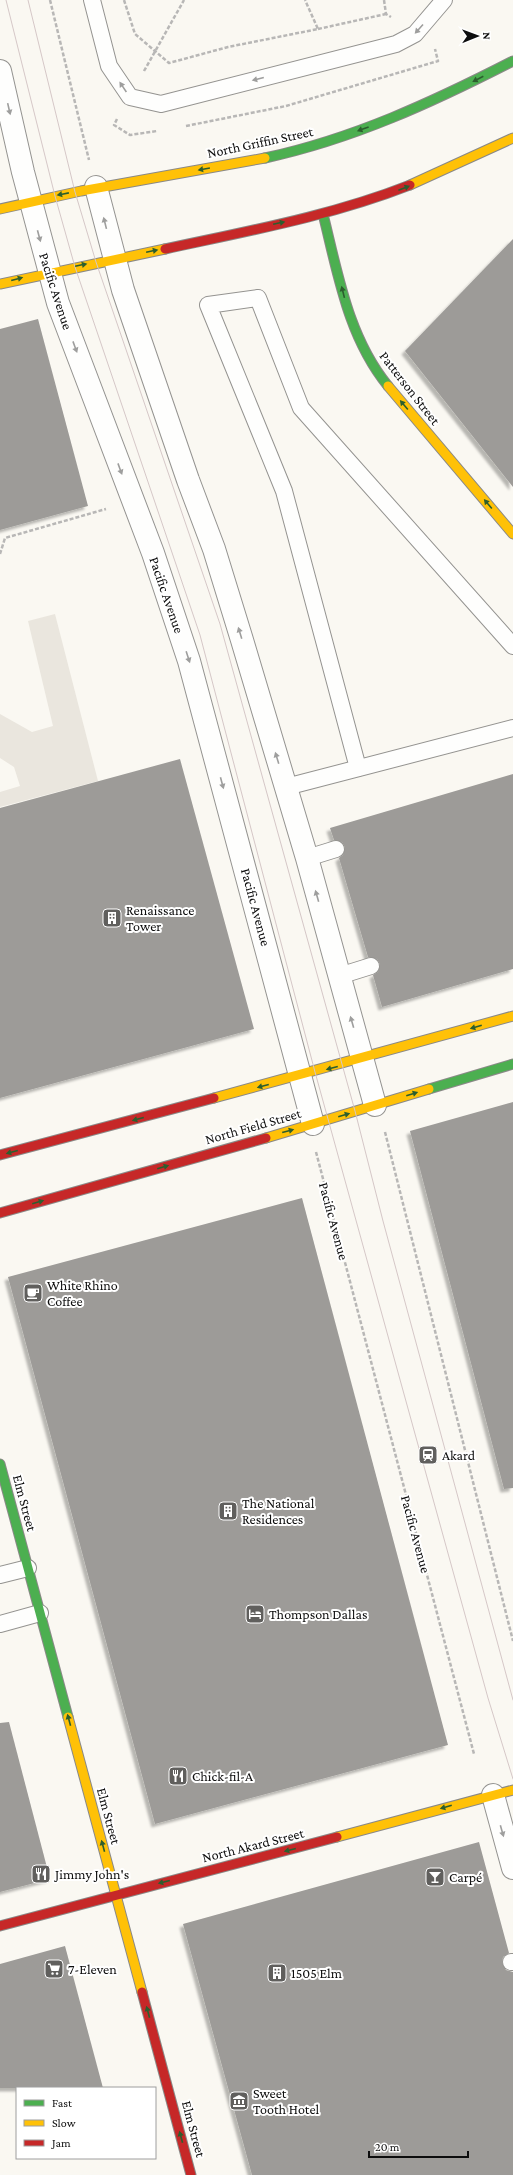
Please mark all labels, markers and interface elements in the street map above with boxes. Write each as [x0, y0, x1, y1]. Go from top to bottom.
north arrow [457, 16, 497, 56]
one-way arrow [414, 24, 423, 35]
text: N [481, 32, 493, 40]
one-way arrow [472, 76, 484, 82]
one-way arrow [252, 77, 264, 83]
one-way arrow [119, 82, 127, 92]
one-way arrow [6, 103, 12, 115]
street label: North Griffin Street [206, 123, 315, 161]
one-way arrow [356, 126, 368, 132]
one-way arrow [198, 166, 210, 172]
one-way arrow [398, 184, 410, 190]
one-way arrow [57, 192, 69, 198]
one-way arrow [102, 217, 108, 229]
one-way arrow [273, 220, 285, 226]
one-way arrow [37, 230, 43, 242]
one-way arrow [146, 248, 158, 254]
street label: Pacific Avenue [36, 251, 76, 331]
one-way arrow [75, 262, 87, 268]
one-way arrow [11, 276, 23, 282]
one-way arrow [340, 286, 346, 298]
one-way arrow [72, 342, 78, 354]
street label: Patterson Street [376, 348, 444, 428]
one-way arrow [399, 399, 408, 410]
one-way arrow [118, 464, 124, 476]
one-way arrow [483, 499, 492, 509]
street label: Pacific Avenue [146, 555, 188, 635]
one-way arrow [237, 627, 243, 639]
one-way arrow [185, 652, 191, 664]
one-way arrow [274, 752, 280, 764]
one-way arrow [219, 777, 225, 789]
street label: Pacific Avenue [238, 866, 274, 948]
one-way arrow [314, 890, 320, 902]
place label: Renaissance Tower [126, 902, 194, 934]
building icon: Renaissance Tower [101, 907, 123, 929]
one-way arrow [349, 1015, 355, 1027]
one-way arrow [469, 1024, 481, 1030]
one-way arrow [325, 1065, 338, 1071]
one-way arrow [257, 1083, 270, 1089]
one-way arrow [407, 1091, 419, 1097]
street label: North Field Street [203, 1105, 303, 1147]
one-way arrow [339, 1112, 351, 1118]
one-way arrow [131, 1116, 144, 1122]
one-way arrow [282, 1128, 294, 1134]
one-way arrow [6, 1149, 18, 1155]
one-way arrow [157, 1164, 169, 1170]
street label: Pacific Avenue [316, 1180, 352, 1262]
one-way arrow [32, 1199, 44, 1205]
place label: White Rhino Coffee [47, 1277, 118, 1309]
cafe icon: White Rhino Coffee [22, 1282, 44, 1304]
station icon: Akard [417, 1444, 439, 1466]
place label: Akard [442, 1447, 476, 1463]
street label: Elm Street [10, 1473, 40, 1533]
street label: Pacific Avenue [398, 1493, 434, 1575]
place label: The National Residences [242, 1495, 315, 1527]
building icon: The National Residences [217, 1500, 239, 1522]
hotel icon: Thompson Dallas [244, 1603, 266, 1625]
place label: Thompson Dallas [269, 1606, 367, 1622]
one-way arrow [66, 1714, 72, 1726]
restaurant icon: Chick-fil-A [167, 1765, 189, 1787]
place label: Chick-fil-A [192, 1768, 253, 1784]
street label: Elm Street [94, 1786, 124, 1846]
one-way arrow [439, 1804, 451, 1810]
street label: North Akard Street [200, 1825, 306, 1865]
one-way arrow [499, 1826, 505, 1838]
one-way arrow [100, 1839, 106, 1851]
one-way arrow [284, 1847, 297, 1853]
restaurant icon: Jimmy John's [30, 1863, 52, 1885]
place label: Jimmy John's [53, 1866, 129, 1882]
bar icon: Carpé [424, 1866, 446, 1888]
place label: Carpé [449, 1869, 482, 1885]
one-way arrow [158, 1879, 171, 1885]
supermarket icon: 7-Eleven [43, 1958, 65, 1980]
place label: 7-Eleven [68, 1961, 117, 1977]
building icon: 1505 Elm [266, 1962, 288, 1984]
place label: 1505 Elm [291, 1965, 342, 1981]
one-way arrow [145, 2005, 151, 2017]
place label: Sweet Tooth Hotel [253, 2085, 320, 2117]
legend [16, 2087, 156, 2159]
museum icon: Sweet Tooth Hotel [228, 2090, 250, 2112]
text: Fast [52, 2096, 73, 2110]
street label: Elm Street [179, 2099, 209, 2159]
text: Slow [52, 2116, 76, 2130]
one-way arrow [178, 2131, 184, 2144]
scale bar [369, 2133, 468, 2159]
text: Jam [51, 2136, 71, 2150]
text: 20 m [375, 2140, 400, 2154]

